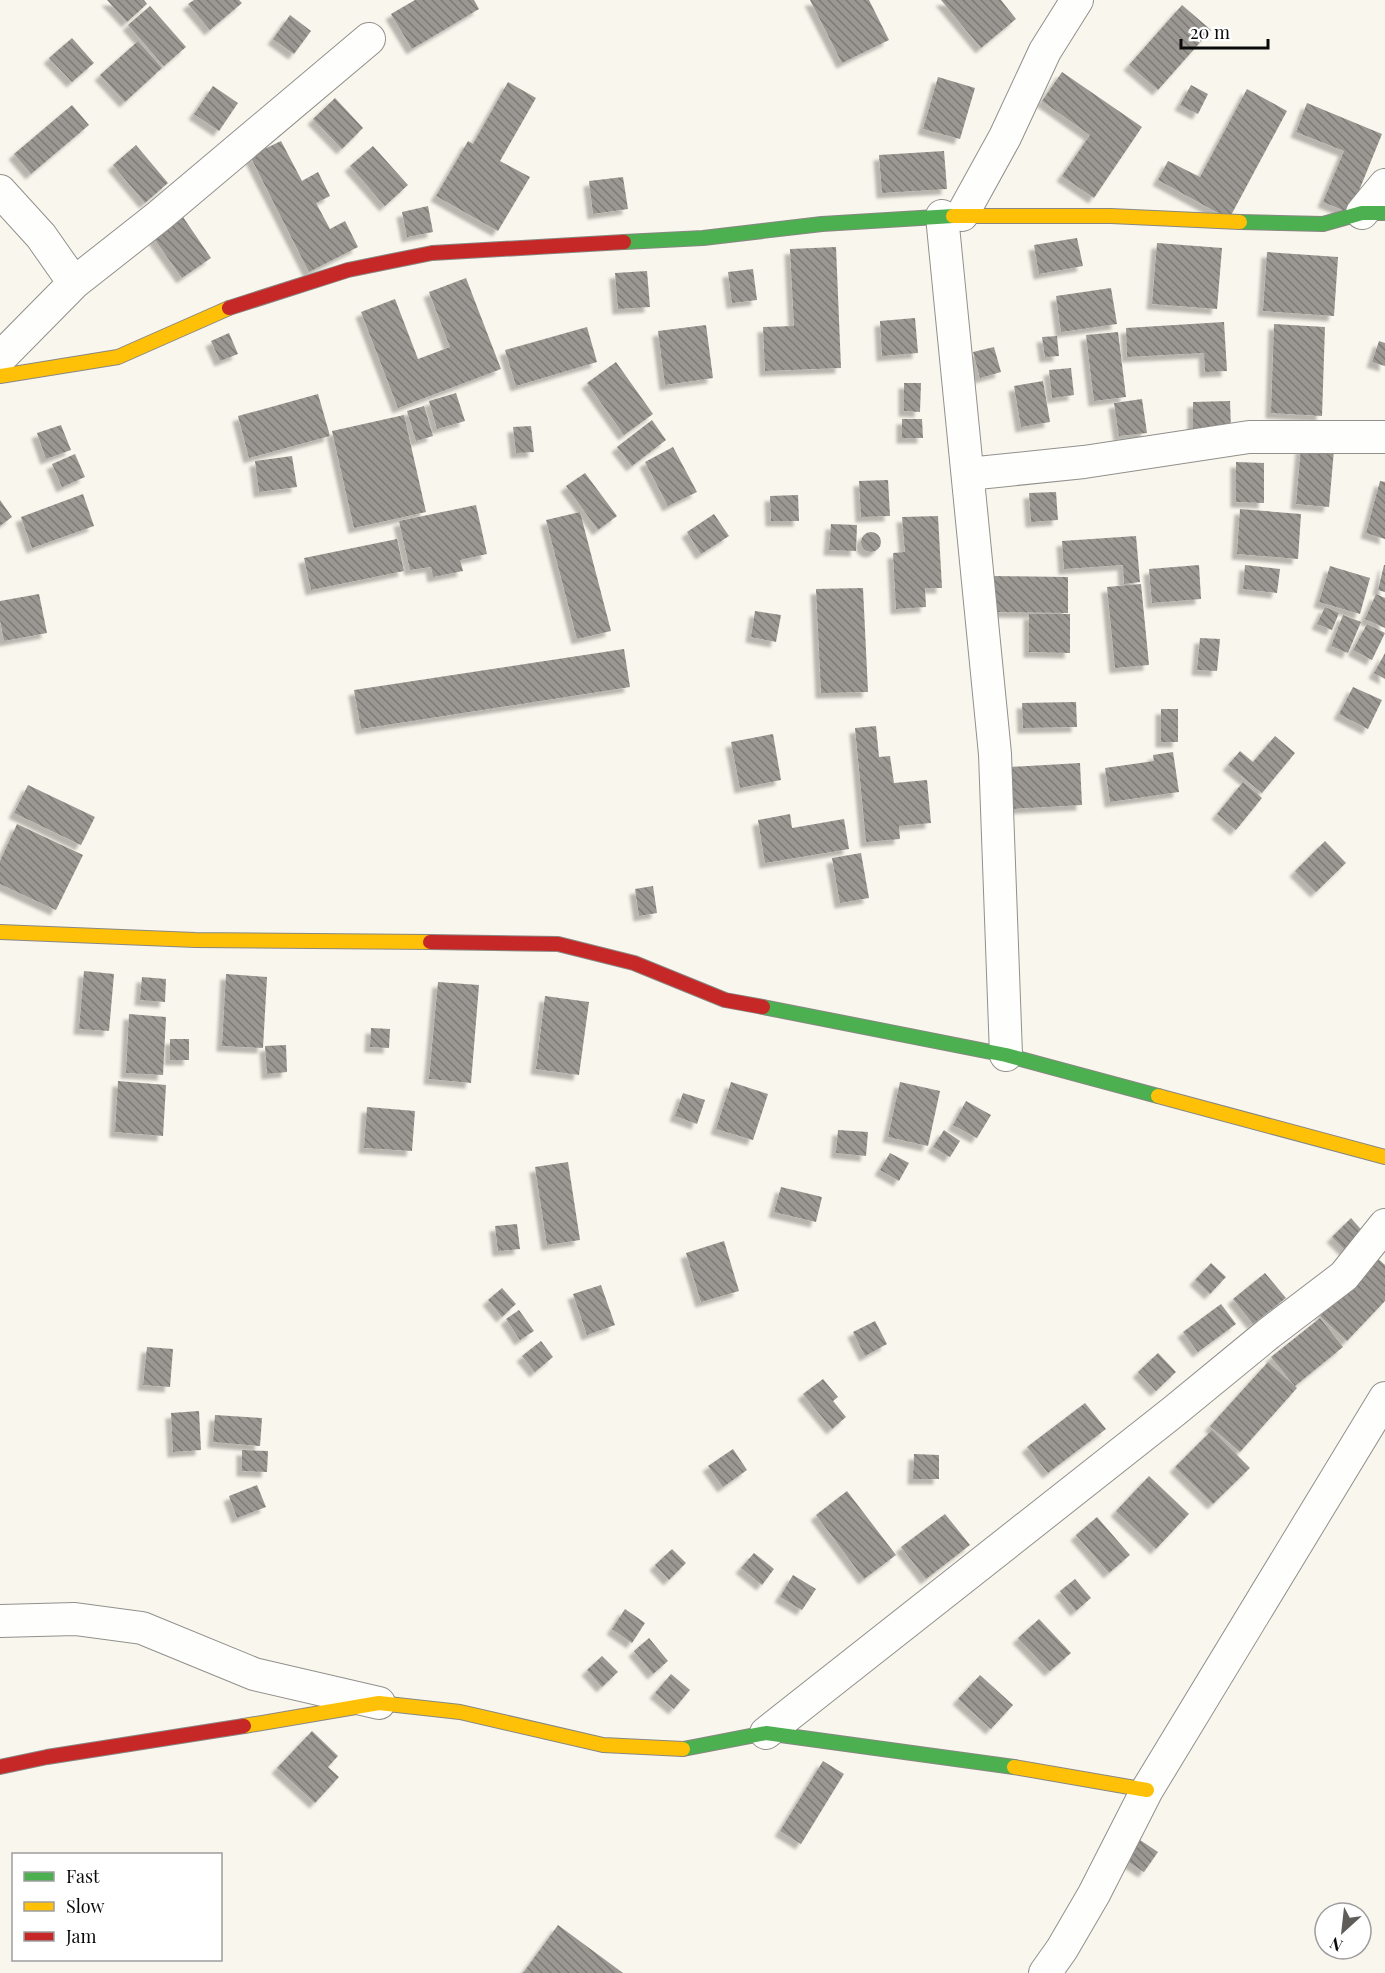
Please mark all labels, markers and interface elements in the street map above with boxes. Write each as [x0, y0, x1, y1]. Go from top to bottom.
scale bar [1181, 12, 1268, 50]
text: 20 m [1190, 20, 1230, 44]
legend [12, 1853, 222, 1961]
text: Fast [66, 1864, 100, 1888]
text: Slow [66, 1894, 104, 1918]
north arrow [1313, 1901, 1373, 1961]
text: Jam [65, 1924, 96, 1948]
text: N [1326, 1933, 1346, 1957]

